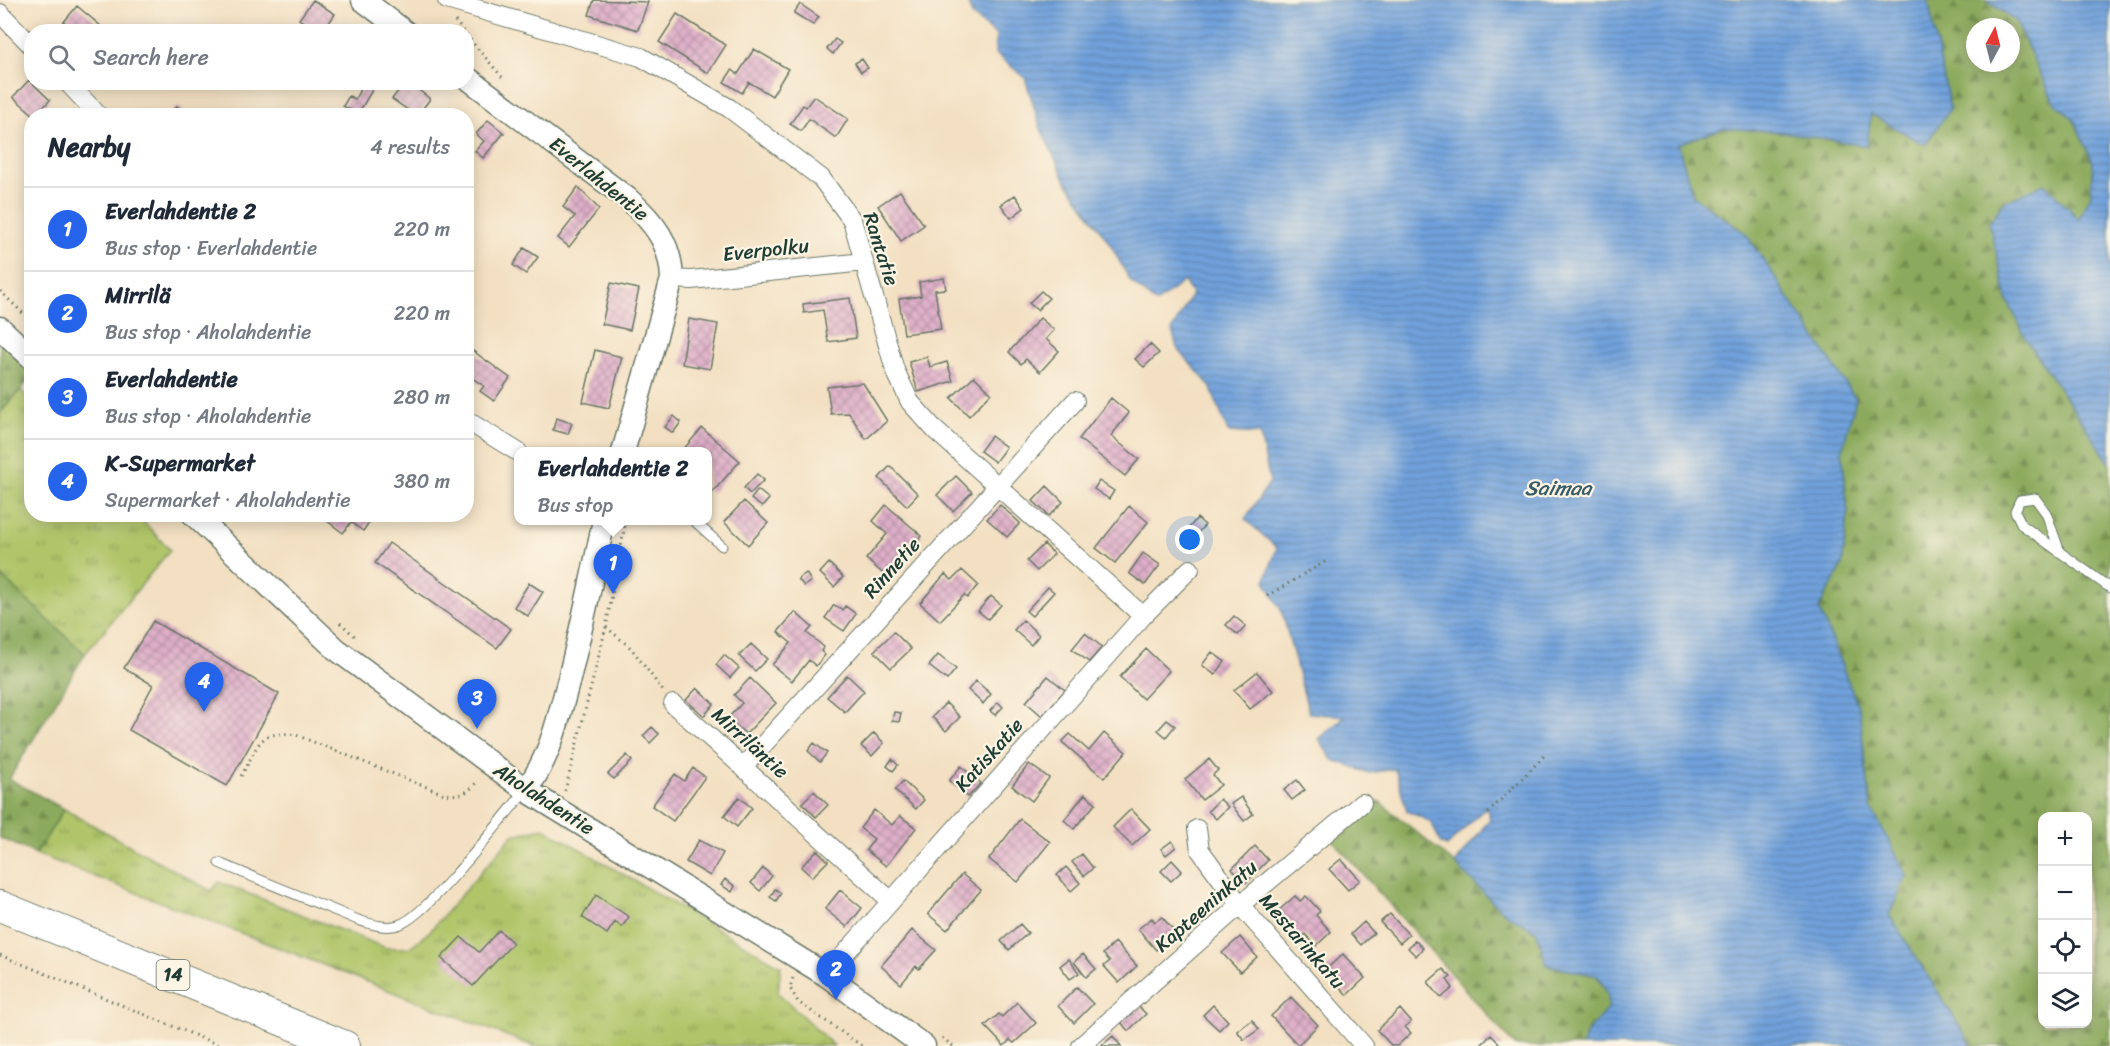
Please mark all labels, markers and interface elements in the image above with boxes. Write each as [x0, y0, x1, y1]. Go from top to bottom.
north arrow [1966, 18, 2020, 72]
search box [24, 24, 474, 90]
text: Search here [93, 38, 209, 77]
icon: search [45, 41, 78, 74]
text: Nearby [48, 124, 130, 170]
street label: Everlahdentie [541, 127, 657, 231]
text: 4 results [370, 130, 450, 165]
text: Everlahdentie 2 [105, 192, 256, 231]
street label: Rantatie [853, 208, 909, 290]
text: 1 [63, 212, 72, 247]
text: 220 m [394, 212, 450, 247]
street label: Everpolku [721, 228, 811, 272]
text: Bus stop · Everlahdentie [105, 231, 317, 266]
text: Mirrilä [105, 276, 170, 315]
text: 2 [62, 296, 73, 331]
text: 220 m [394, 296, 450, 331]
text: Bus stop · Aholahdentie [105, 315, 311, 350]
text: Everlahdentie [105, 360, 238, 399]
text: 3 [62, 380, 73, 415]
text: 280 m [393, 380, 450, 415]
text: Bus stop · Aholahdentie [105, 399, 311, 434]
text: K-Supermarket [105, 444, 255, 483]
popup [514, 447, 712, 525]
text: Everlahdentie 2 [537, 449, 689, 488]
text: 4 [61, 464, 74, 499]
text: 380 m [394, 464, 450, 499]
water label: Saimaa [1525, 469, 1593, 507]
text: Supermarket · Aholahdentie [105, 483, 350, 518]
text: Bus stop [537, 488, 613, 523]
your location [1175, 525, 1204, 554]
street label: Rinnetie [854, 529, 930, 607]
pin: 1 [594, 544, 632, 594]
pin: 4 [184, 662, 224, 712]
pin: 3 [458, 680, 496, 729]
street label: Mirriläntie [703, 698, 797, 788]
street label: Katiskatie [946, 710, 1032, 800]
street label: Aholahdentie [485, 753, 602, 845]
map controls [2038, 812, 2092, 1028]
button: + [2038, 812, 2092, 866]
street label: Kapteeninkatu [1146, 851, 1266, 961]
button: − [2038, 866, 2092, 920]
street label: Mestarinkatu [1250, 885, 1354, 997]
button: locate [2038, 920, 2092, 974]
pin: 2 [816, 950, 856, 1000]
road number: 14 [156, 960, 190, 990]
button: layers [2038, 974, 2092, 1028]

